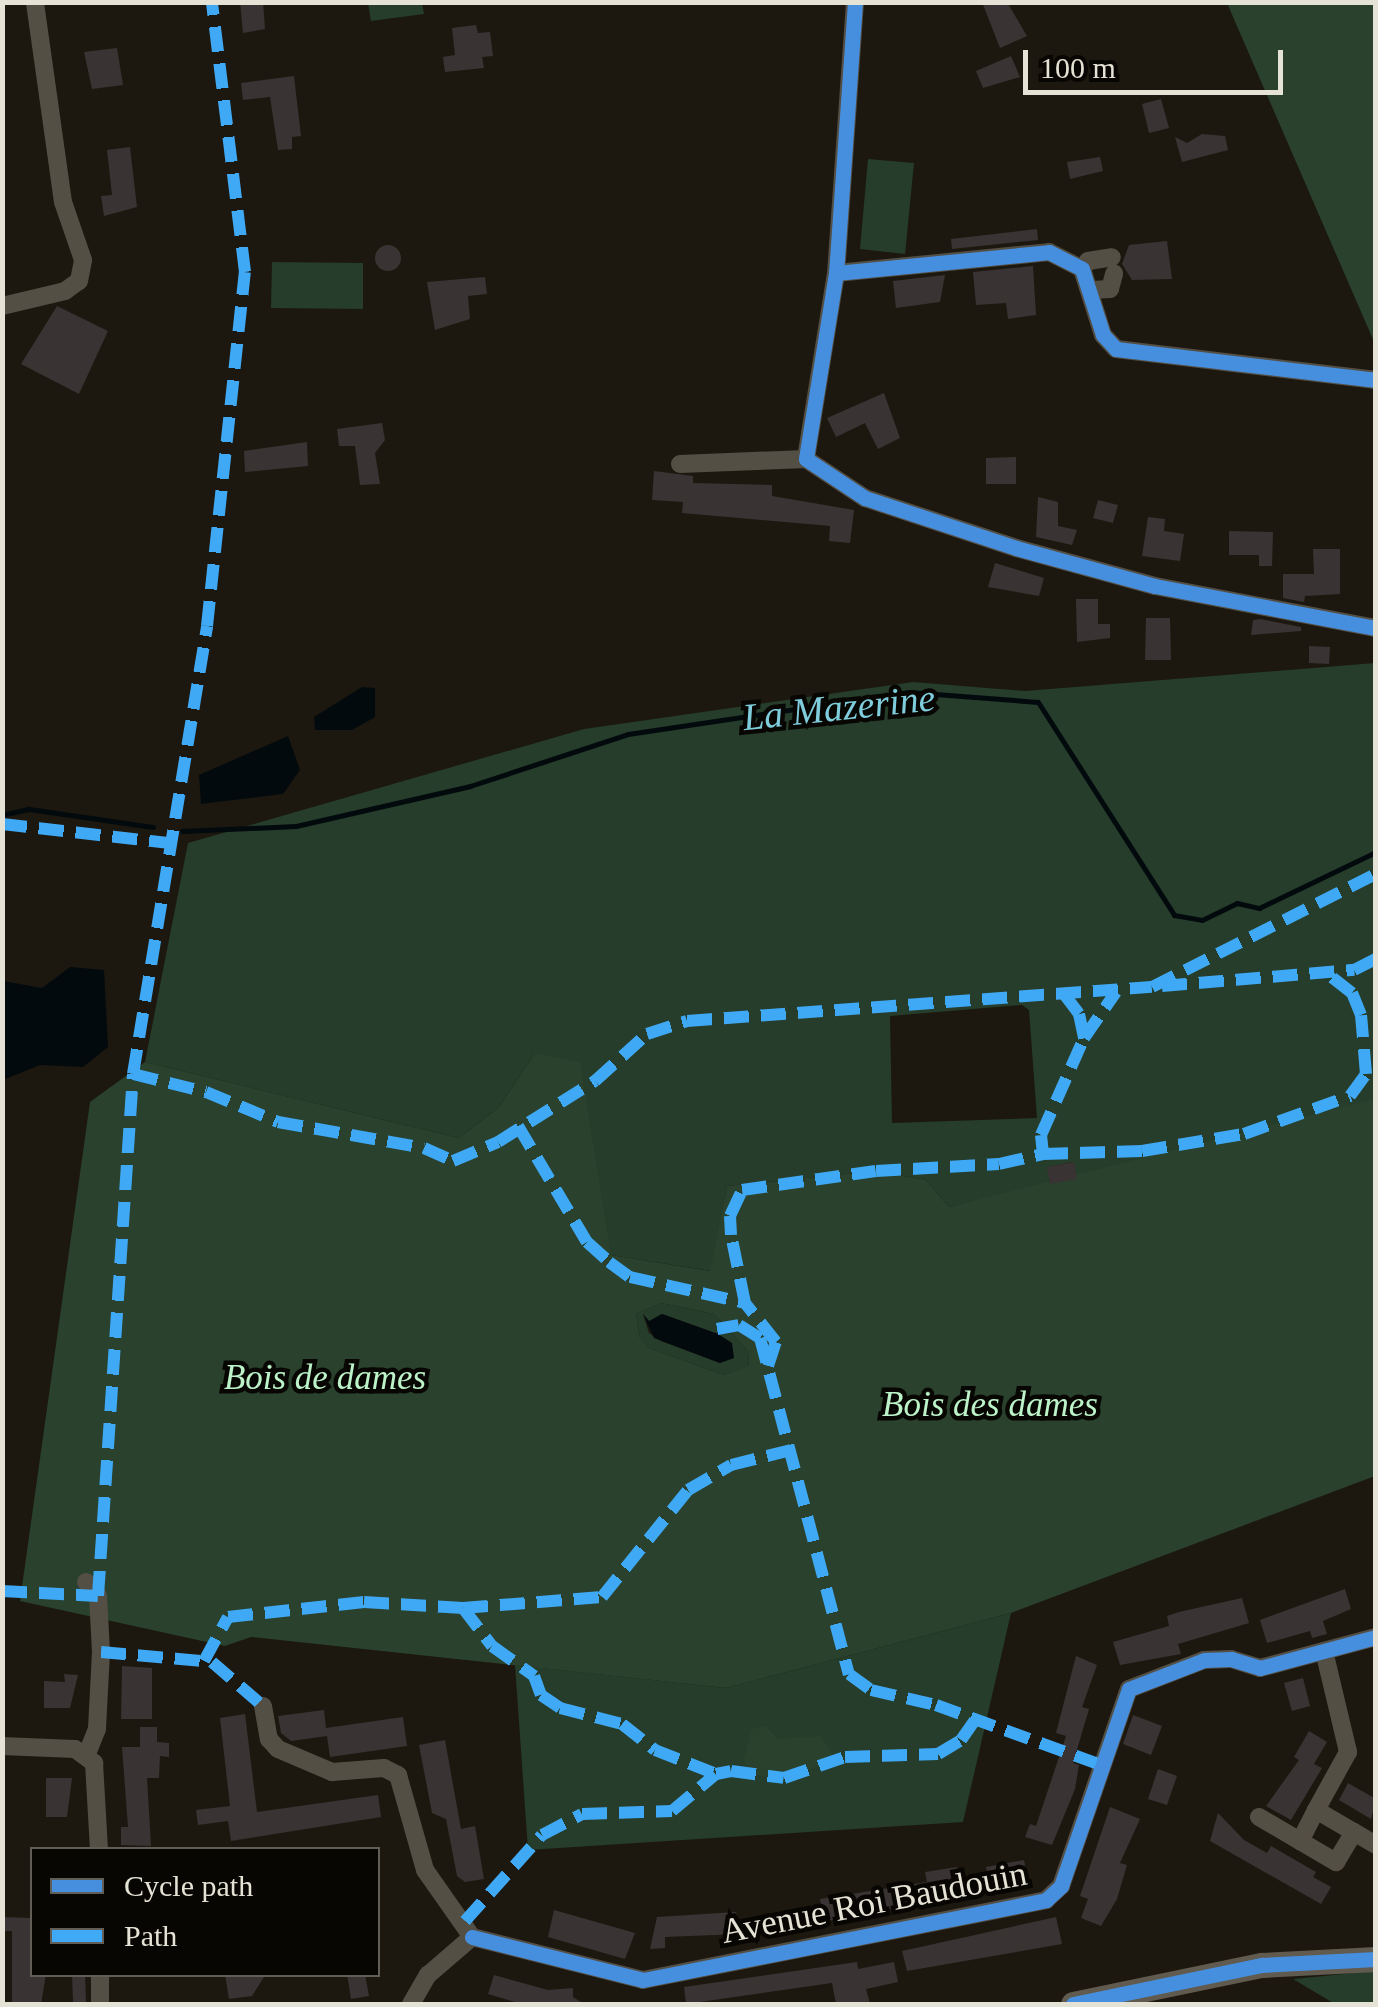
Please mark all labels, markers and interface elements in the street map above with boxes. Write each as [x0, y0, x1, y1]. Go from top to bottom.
scale bar [1028, 30, 1288, 92]
text: 100 m [1040, 51, 1116, 84]
water label: La Mazerine [741, 675, 937, 741]
park label: Bois de dames [224, 1357, 426, 1399]
park label: Bois des dames [882, 1384, 1098, 1426]
legend [30, 1847, 380, 1977]
street label: Avenue Roi Baudouin [718, 1853, 1030, 1953]
text: Cycle path [124, 1869, 253, 1902]
text: Path [124, 1919, 177, 1952]

